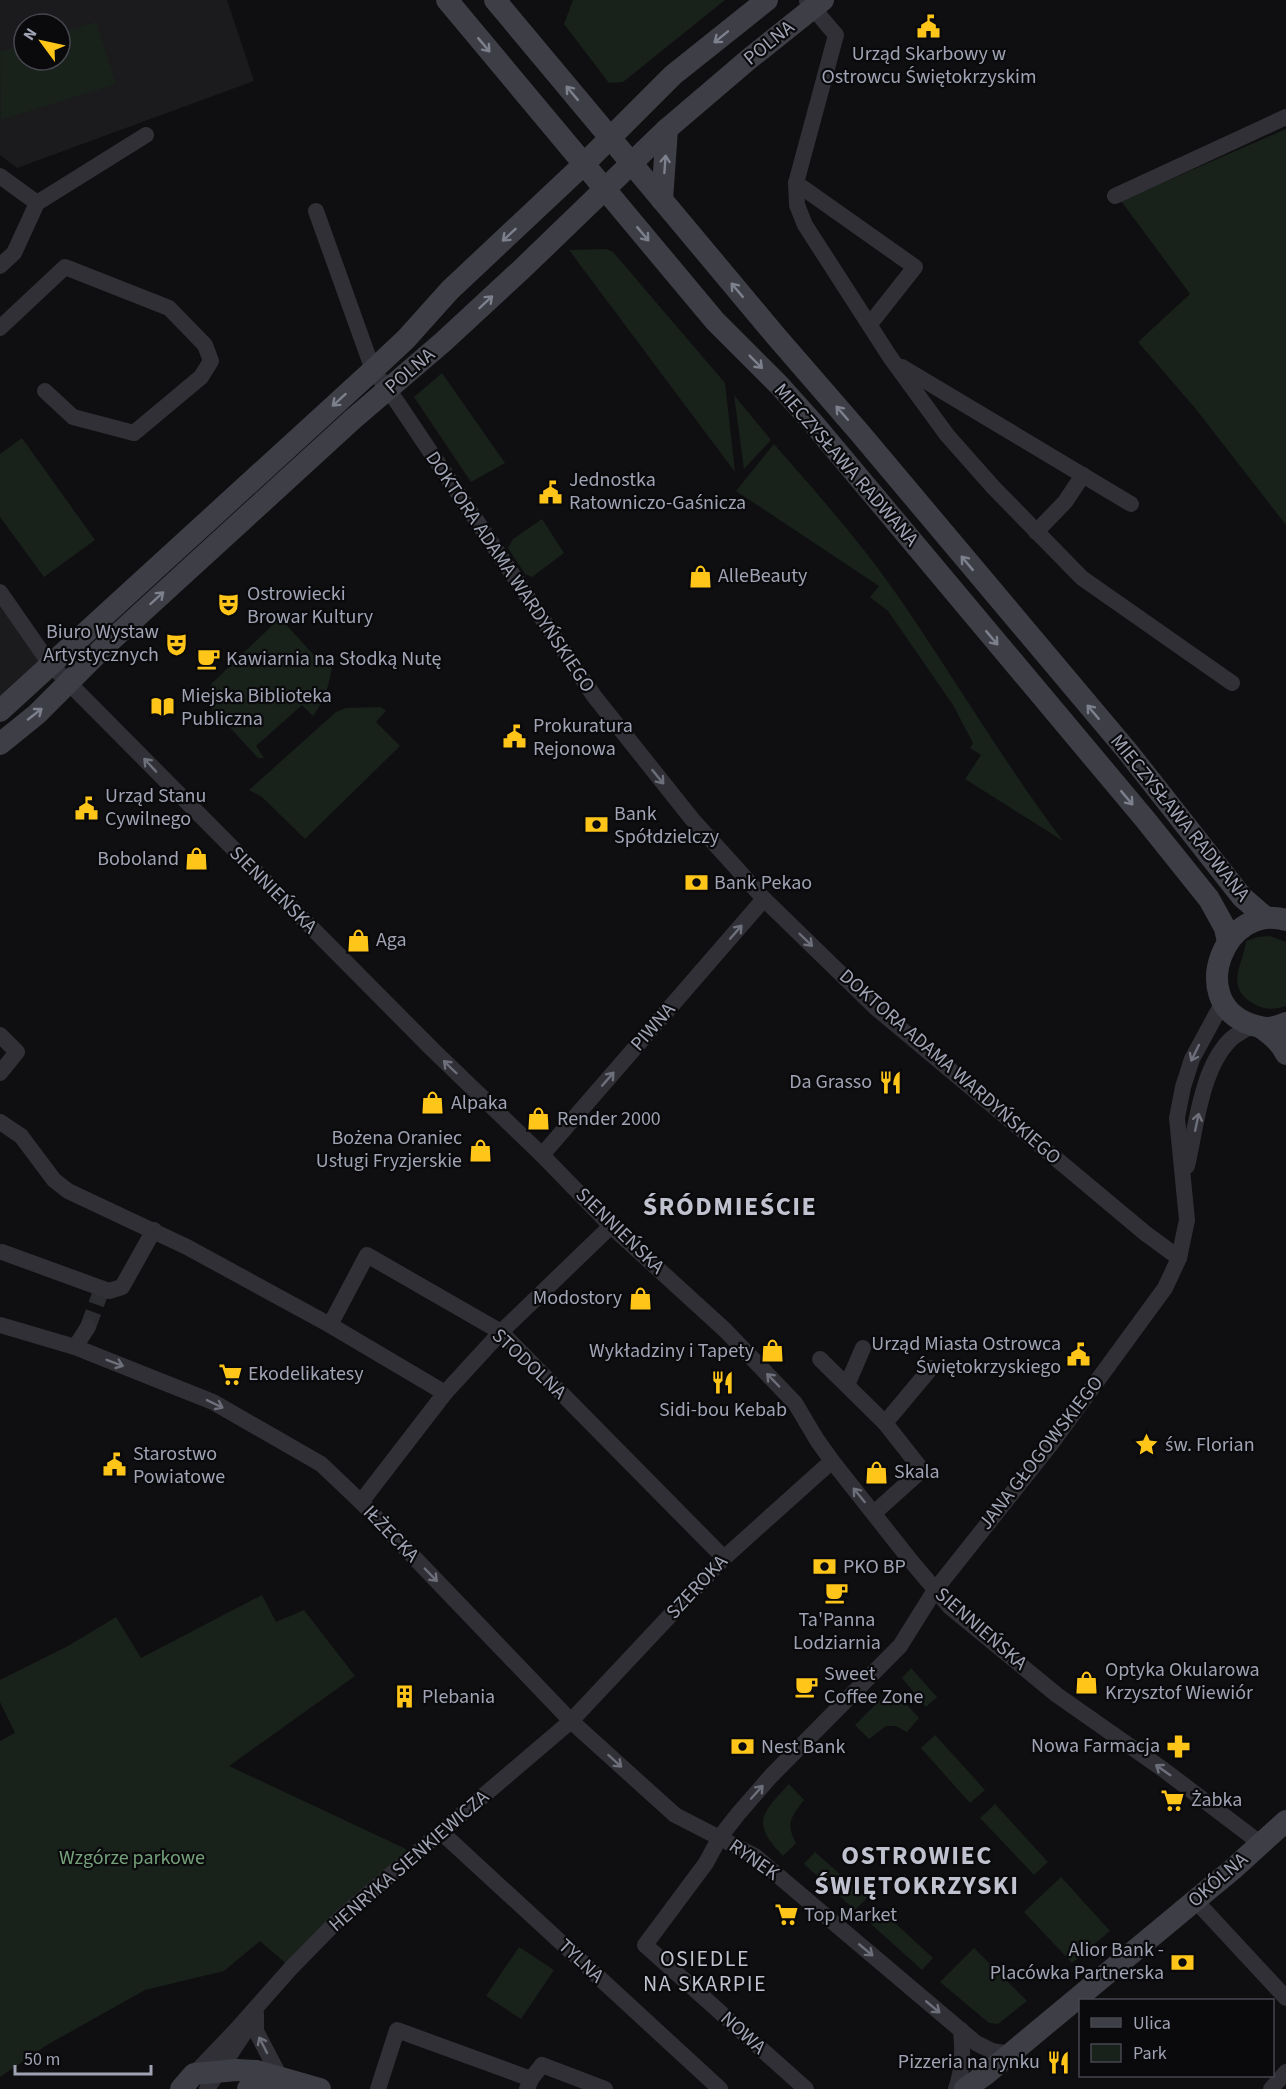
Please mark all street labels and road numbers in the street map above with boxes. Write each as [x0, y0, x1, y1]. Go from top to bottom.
street label: POLNA [738, 14, 801, 72]
street label: POLNA [379, 341, 441, 401]
street label: MIECZYSŁAWA RADWANA [767, 377, 925, 553]
street label: DOKTORA ADAMA WARDYŃSKIEGO [419, 446, 601, 698]
street label: MIECZYSŁAWA RADWANA [1104, 728, 1256, 908]
street label: SIENNIEŃSKA [223, 840, 323, 940]
street label: DOKTORA ADAMA WARDYŃSKIEGO [833, 963, 1067, 1171]
street label: PIWNA [624, 997, 682, 1057]
street label: SIENNIEŃSKA [569, 1181, 671, 1281]
street label: STODOLNA [485, 1322, 573, 1406]
street label: JANA GŁOGOWSKIEGO [972, 1370, 1110, 1536]
street label: IŁŻECKA [357, 1499, 426, 1569]
street label: SZEROKA [660, 1549, 734, 1625]
street label: SIENNIEŃSKA [929, 1581, 1033, 1677]
street label: HENRYKA SIENKIEWICZA [323, 1783, 495, 1939]
street label: RYNEK [723, 1832, 785, 1888]
street label: OKÓLNA [1182, 1846, 1254, 1914]
street label: TYLNA [552, 1933, 610, 1990]
street label: NOWA [714, 2005, 772, 2061]

